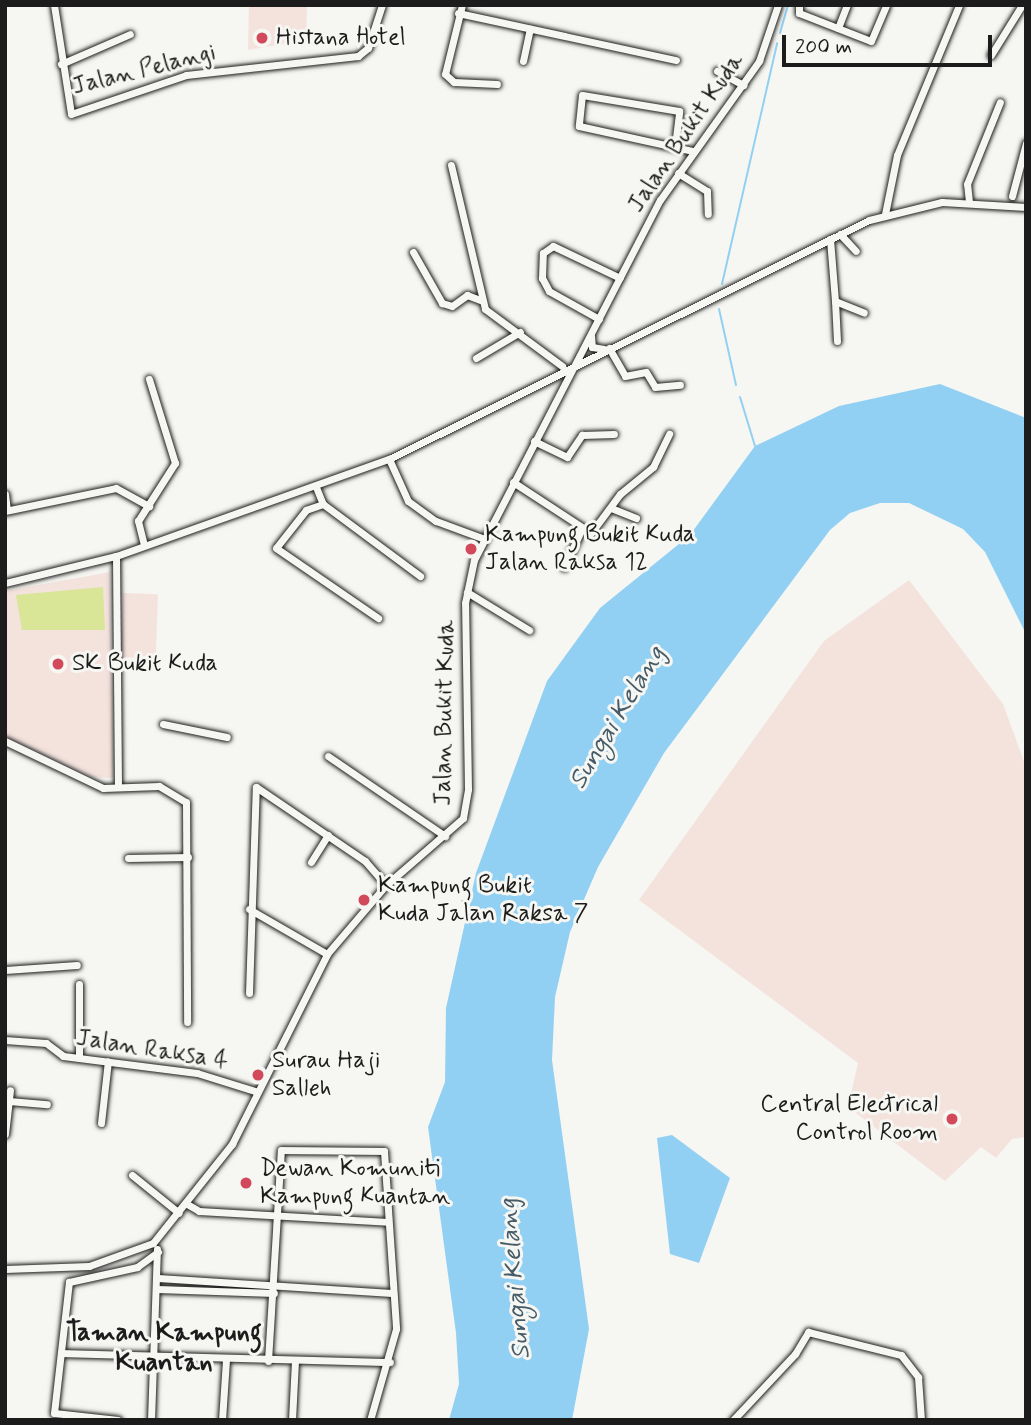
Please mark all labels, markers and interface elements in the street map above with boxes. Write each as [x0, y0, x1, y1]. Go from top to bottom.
scale bar [786, 21, 996, 65]
place label: Histana Hotel [276, 24, 405, 52]
marker: Histana Hotel [254, 30, 270, 46]
text: 200 m [795, 33, 852, 61]
street label: Jalan Pelangi [70, 38, 218, 102]
street label: Jalan Bukit Kuda [623, 49, 749, 217]
place label: Kampung Bukit Kuda Jalan Raksa 12 [485, 521, 700, 577]
marker: Kampung Bukit Kuda Jalan Raksa 12 [463, 541, 479, 557]
street label: Jalan Bukit Kuda [429, 621, 461, 805]
water label: Sungai Kelang [563, 641, 673, 795]
place label: SK Bukit Kuda [72, 650, 222, 678]
marker: SK Bukit Kuda [50, 656, 66, 672]
place label: Kampung Bukit Kuda Jalan Raksa 7 [378, 872, 587, 928]
marker: Kampung Bukit Kuda Jalan Raksa 7 [356, 892, 372, 908]
street label: Jalan Raksa 4 [75, 1024, 229, 1076]
place label: Surau Haji Salleh [272, 1047, 380, 1103]
marker: Surau Haji Salleh [250, 1067, 266, 1083]
place label: Central Electrical Control Room [759, 1091, 938, 1147]
marker: Central Electrical Control Room [944, 1111, 960, 1127]
place label: Dewan Komuniti Kampung Kuantan [260, 1155, 450, 1211]
marker: Dewan Komuniti Kampung Kuantan [238, 1175, 254, 1191]
water label: Sungai Kelang [493, 1197, 539, 1361]
district label: Taman Kampung Kuantan [68, 1318, 260, 1380]

